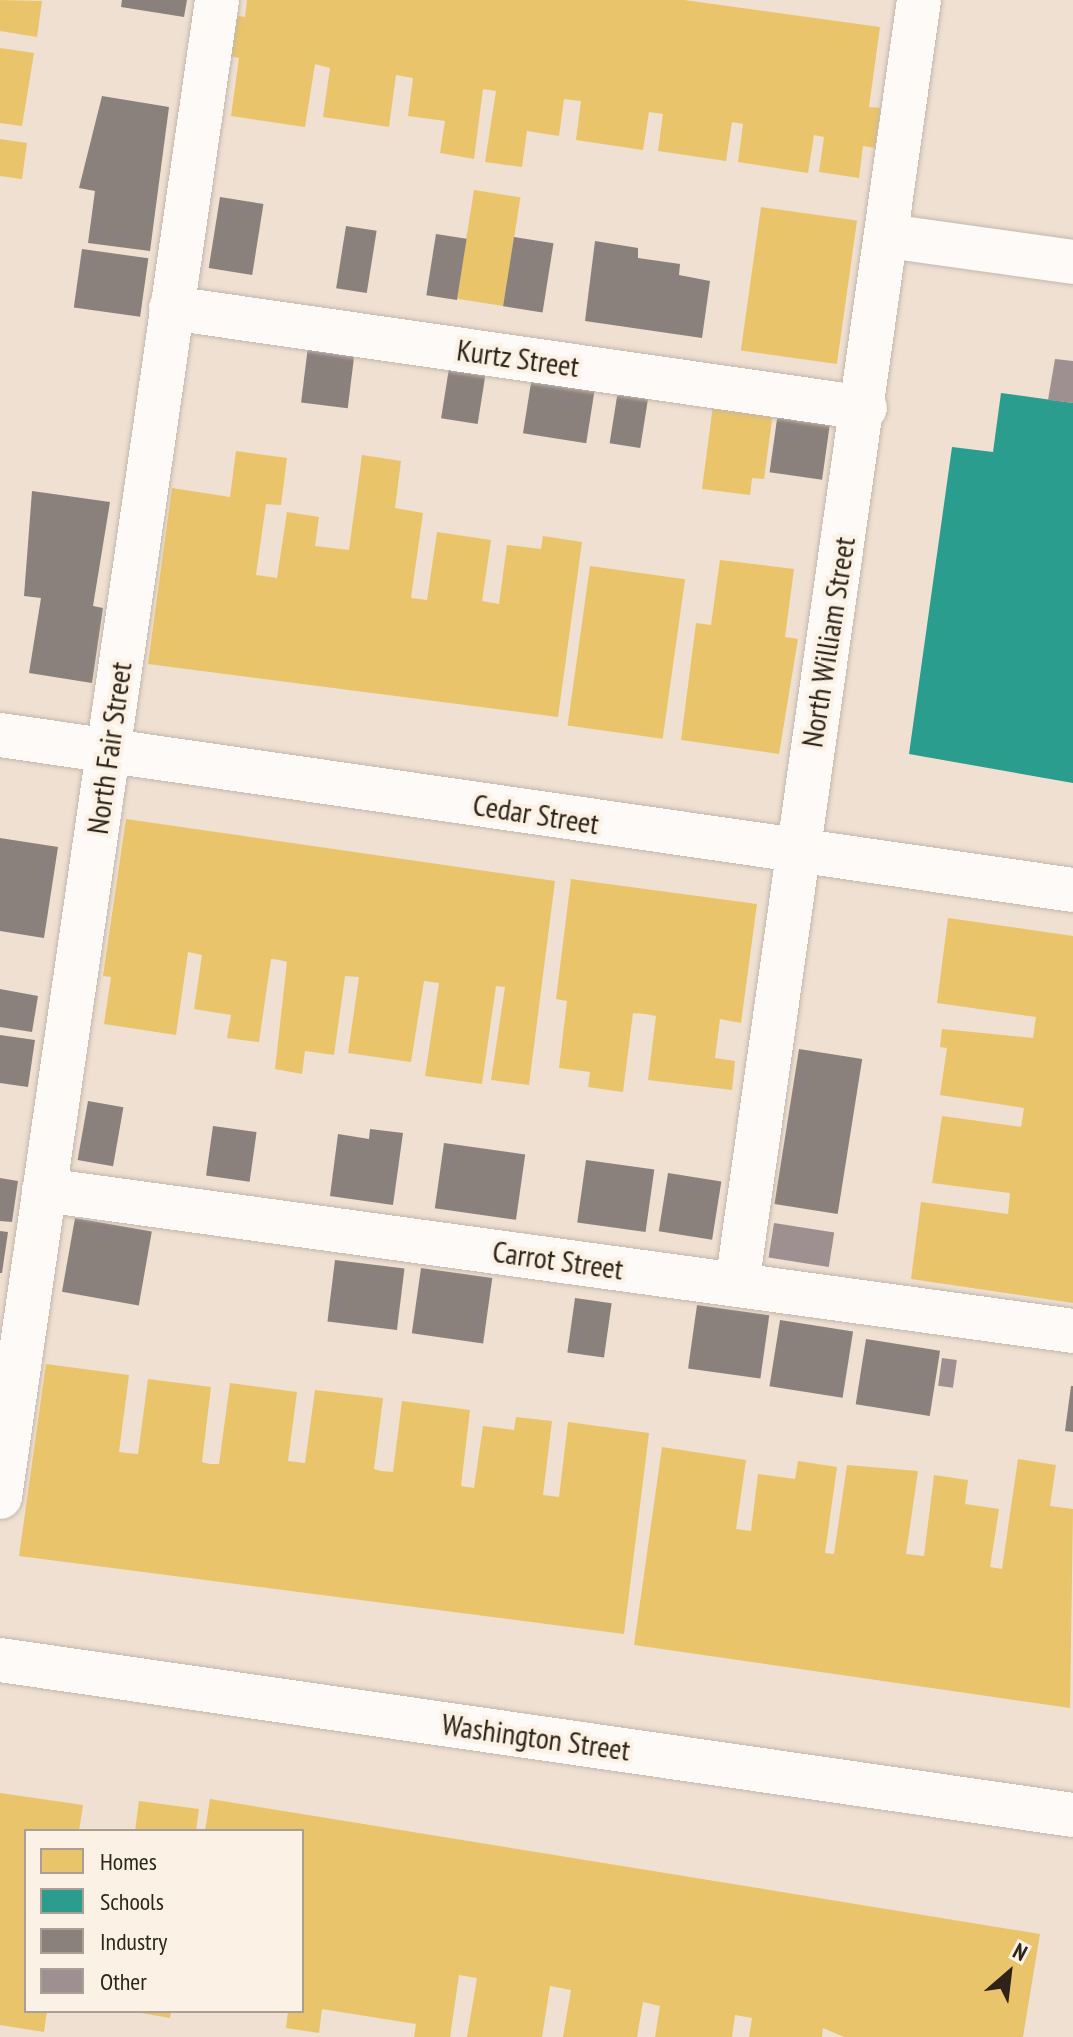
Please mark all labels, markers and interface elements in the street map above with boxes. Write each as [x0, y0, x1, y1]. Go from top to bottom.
street label: Kurtz Street [454, 332, 582, 384]
street label: North William Street [794, 534, 862, 750]
street label: North Fair Street [79, 660, 139, 836]
street label: Cedar Street [470, 786, 602, 842]
street label: Carrot Street [490, 1233, 626, 1287]
street label: Washington Street [440, 1706, 632, 1768]
legend [24, 1829, 304, 2013]
text: Homes [100, 1846, 157, 1877]
text: Schools [100, 1886, 164, 1917]
text: Industry [100, 1926, 167, 1957]
north arrow [969, 1933, 1049, 2013]
text: N [1008, 1937, 1032, 1967]
text: Other [100, 1966, 147, 1997]

